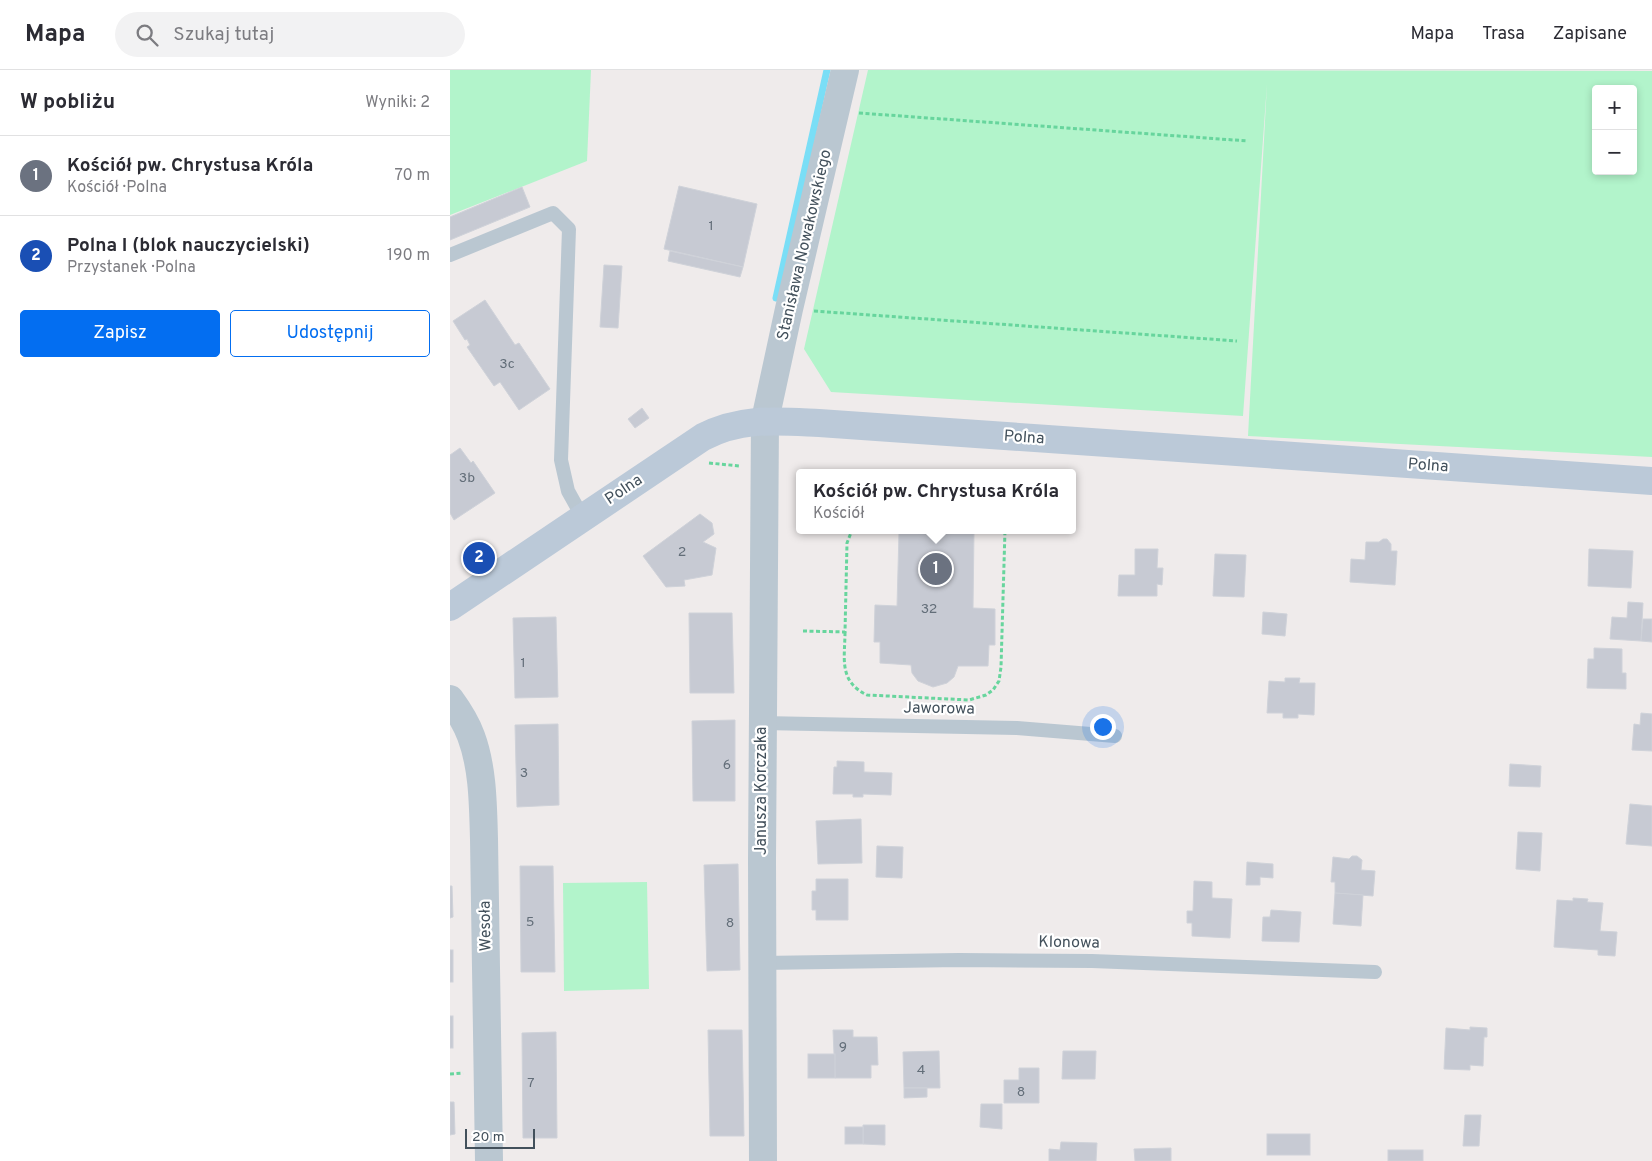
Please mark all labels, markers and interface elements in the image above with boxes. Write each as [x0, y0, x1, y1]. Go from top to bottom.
search box [115, 12, 465, 57]
text: Mapa [25, 20, 85, 50]
icon: search [133, 21, 161, 49]
text: Szukaj tutaj [173, 23, 274, 47]
text: Mapa [1411, 23, 1454, 46]
text: Trasa [1482, 23, 1525, 46]
text: Zapisane [1553, 23, 1627, 46]
map controls [1592, 85, 1637, 175]
button: + [1592, 85, 1637, 130]
text: W pobliżu [20, 89, 115, 116]
text: Wyniki: 2 [365, 93, 430, 113]
button: − [1592, 130, 1637, 175]
street label: Stanisława Nowakowskiego [773, 148, 837, 342]
text: Kościół pw. Chrystusa Króla [67, 154, 313, 178]
text: 1 [33, 166, 39, 186]
text: 70 m [395, 166, 430, 186]
text: Kościół · Polna [67, 178, 167, 198]
house number: 1 [708, 218, 714, 235]
text: Polna I (blok nauczycielski) [67, 234, 310, 258]
text: 2 [31, 246, 41, 266]
text: 190 m [387, 246, 430, 266]
text: Przystanek · Polna [67, 258, 196, 278]
button: Zapisz [20, 310, 220, 357]
button: Udostępnij [230, 310, 430, 357]
house number: 3c [499, 356, 515, 373]
street label: Polna [1003, 427, 1045, 449]
street label: Polna [1407, 455, 1449, 477]
popup [796, 469, 1076, 534]
house number: 3b [459, 470, 475, 487]
street label: Polna [602, 470, 646, 510]
text: Kościół pw. Chrystusa Króla [813, 480, 1059, 504]
text: Kościół [813, 504, 865, 524]
pin: 2 [463, 539, 495, 577]
house number: 2 [678, 544, 686, 561]
pin: 1 [920, 550, 952, 588]
house number: 32 [921, 601, 937, 618]
house number: 1 [520, 655, 526, 672]
street label: Jaworowa [903, 698, 975, 720]
your location [1090, 714, 1116, 740]
street label: Janusza Korczaka [752, 727, 772, 855]
house number: 6 [723, 757, 731, 774]
house number: 3 [520, 765, 528, 782]
street label: Wesoła [476, 901, 496, 951]
house number: 5 [526, 914, 534, 931]
house number: 8 [726, 915, 734, 932]
street label: Klonowa [1038, 932, 1100, 954]
house number: 9 [839, 1039, 847, 1056]
house number: 4 [917, 1062, 925, 1079]
house number: 7 [527, 1075, 535, 1092]
house number: 8 [1017, 1084, 1025, 1101]
scale bar [465, 1126, 535, 1149]
text: 20 m [472, 1129, 505, 1146]

